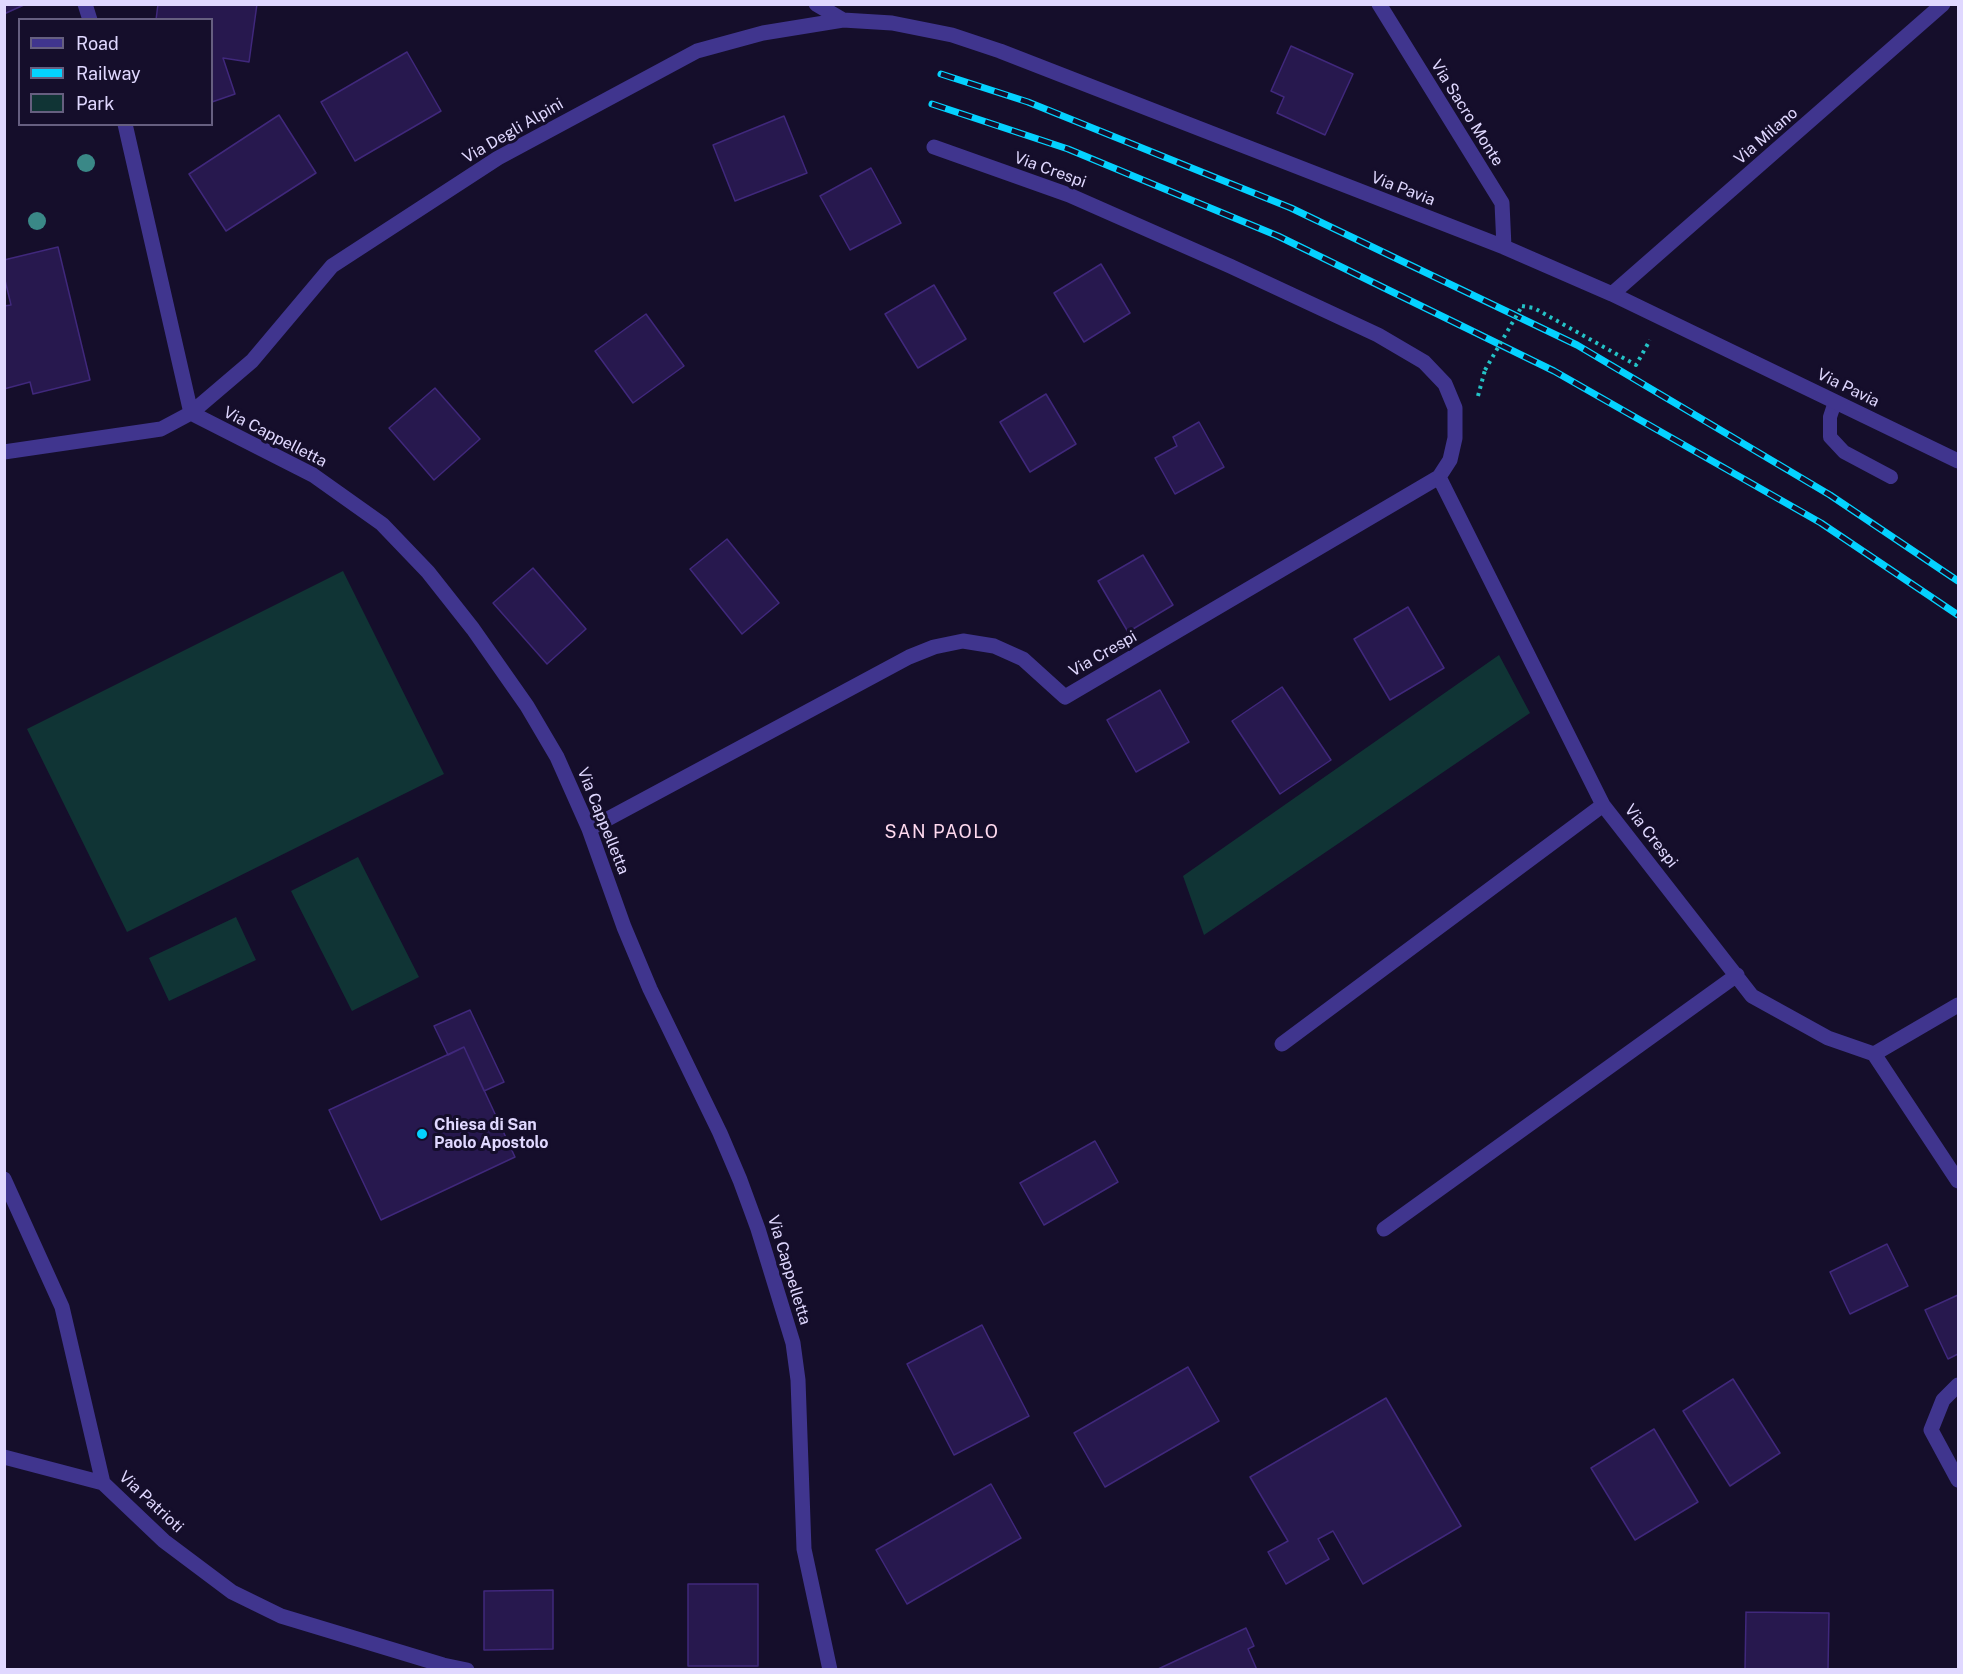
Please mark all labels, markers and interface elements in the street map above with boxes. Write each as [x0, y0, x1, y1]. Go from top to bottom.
legend [18, 18, 213, 126]
text: Road [76, 33, 119, 54]
street label: Via Sacro Monte [1427, 56, 1507, 170]
text: Railway [76, 63, 141, 84]
text: Park [76, 93, 114, 114]
street label: Via Degli Alpini [459, 94, 567, 168]
street label: Via Milano [1730, 103, 1802, 169]
street label: Via Crespi [1011, 148, 1089, 192]
street label: Via Pavia [1368, 168, 1438, 210]
street label: Via Pavia [1814, 365, 1882, 411]
street label: Via Cappelletta [220, 403, 330, 471]
street label: Via Crespi [1066, 627, 1140, 681]
street label: Via Cappelletta [573, 765, 633, 877]
street label: Via Crespi [1620, 800, 1682, 872]
district label: SAN PAOLO [885, 821, 999, 843]
place label: Chiesa di San Paolo Apostolo [434, 1115, 549, 1153]
marker: Chiesa di San Paolo Apostolo [415, 1127, 429, 1141]
street label: Via Cappelletta [763, 1213, 815, 1327]
street label: Via Patrioti [115, 1467, 187, 1537]

